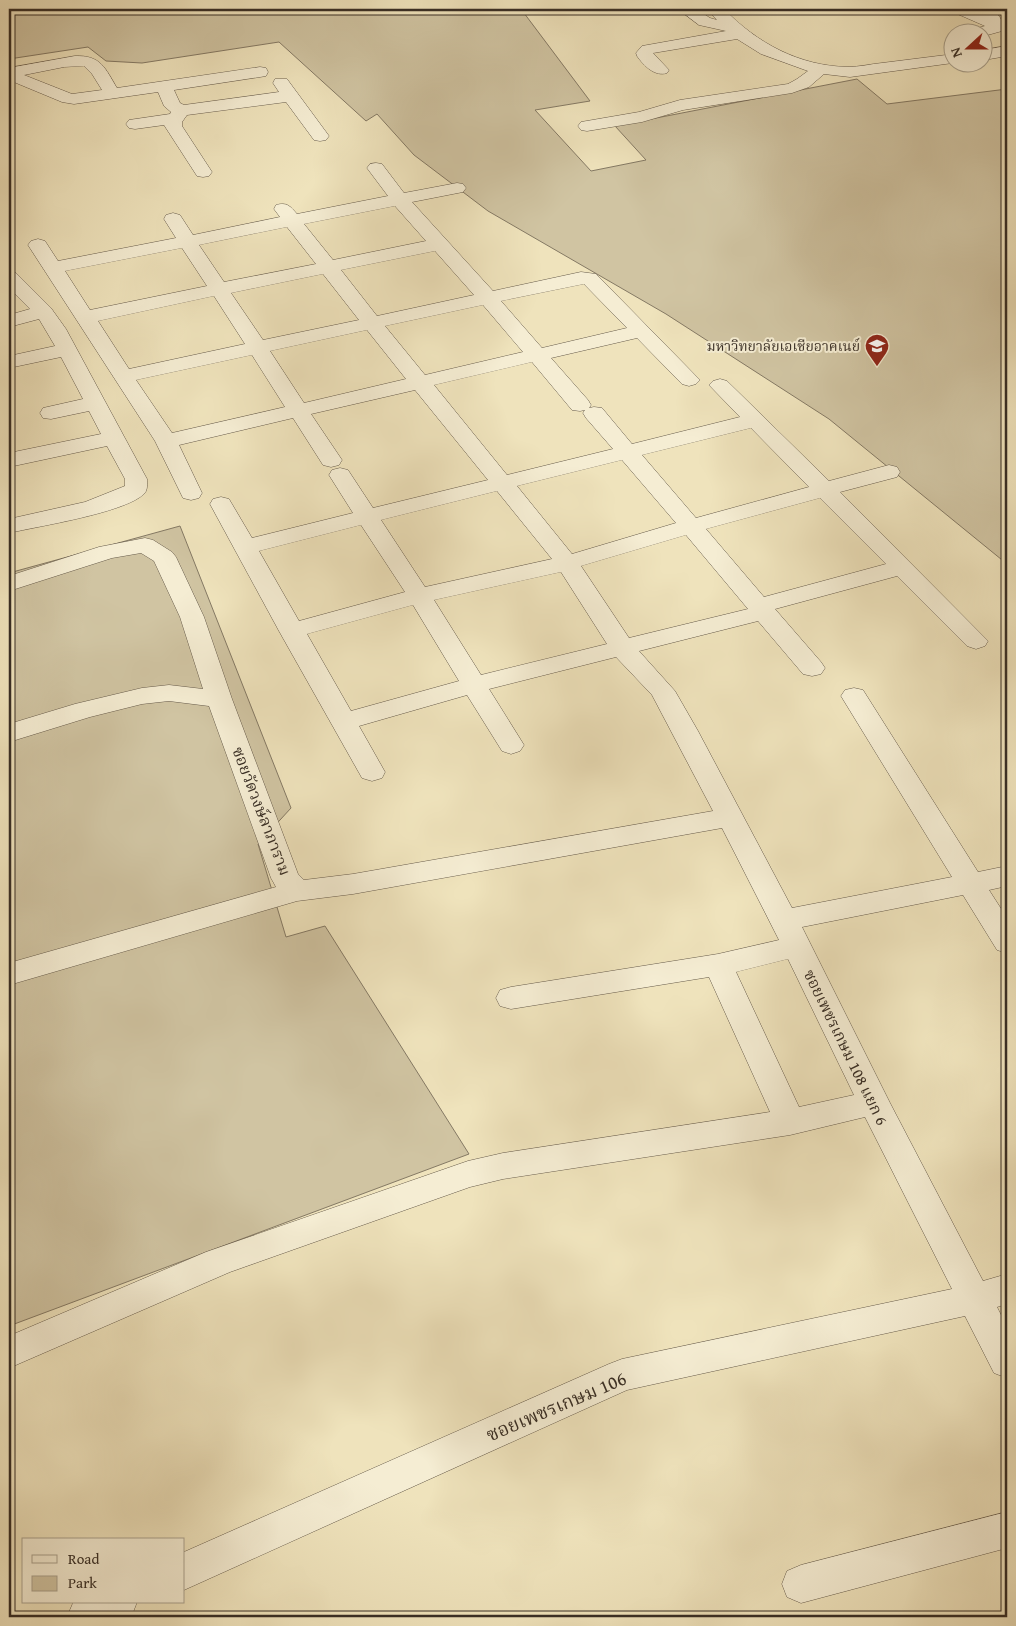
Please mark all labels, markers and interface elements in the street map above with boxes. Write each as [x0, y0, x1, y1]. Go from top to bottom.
north arrow [944, 22, 994, 72]
text: N [945, 44, 967, 61]
school or university icon: มหาวิทยาลัยเอเชียอาคเนย์ [864, 333, 890, 367]
place label: มหาวิทยาลัยเอเชียอาคเนย์ [706, 336, 860, 356]
street label: ซอยวัดวงษ์ลาภาราม [226, 743, 298, 879]
street label: ซอยเพชรเกษม 108 แยก 6 [798, 965, 894, 1129]
street label: ซอยเพชรเกษม 106 [482, 1364, 630, 1448]
legend [22, 1538, 185, 1604]
text: Road [68, 1548, 99, 1569]
text: Park [68, 1572, 97, 1593]

